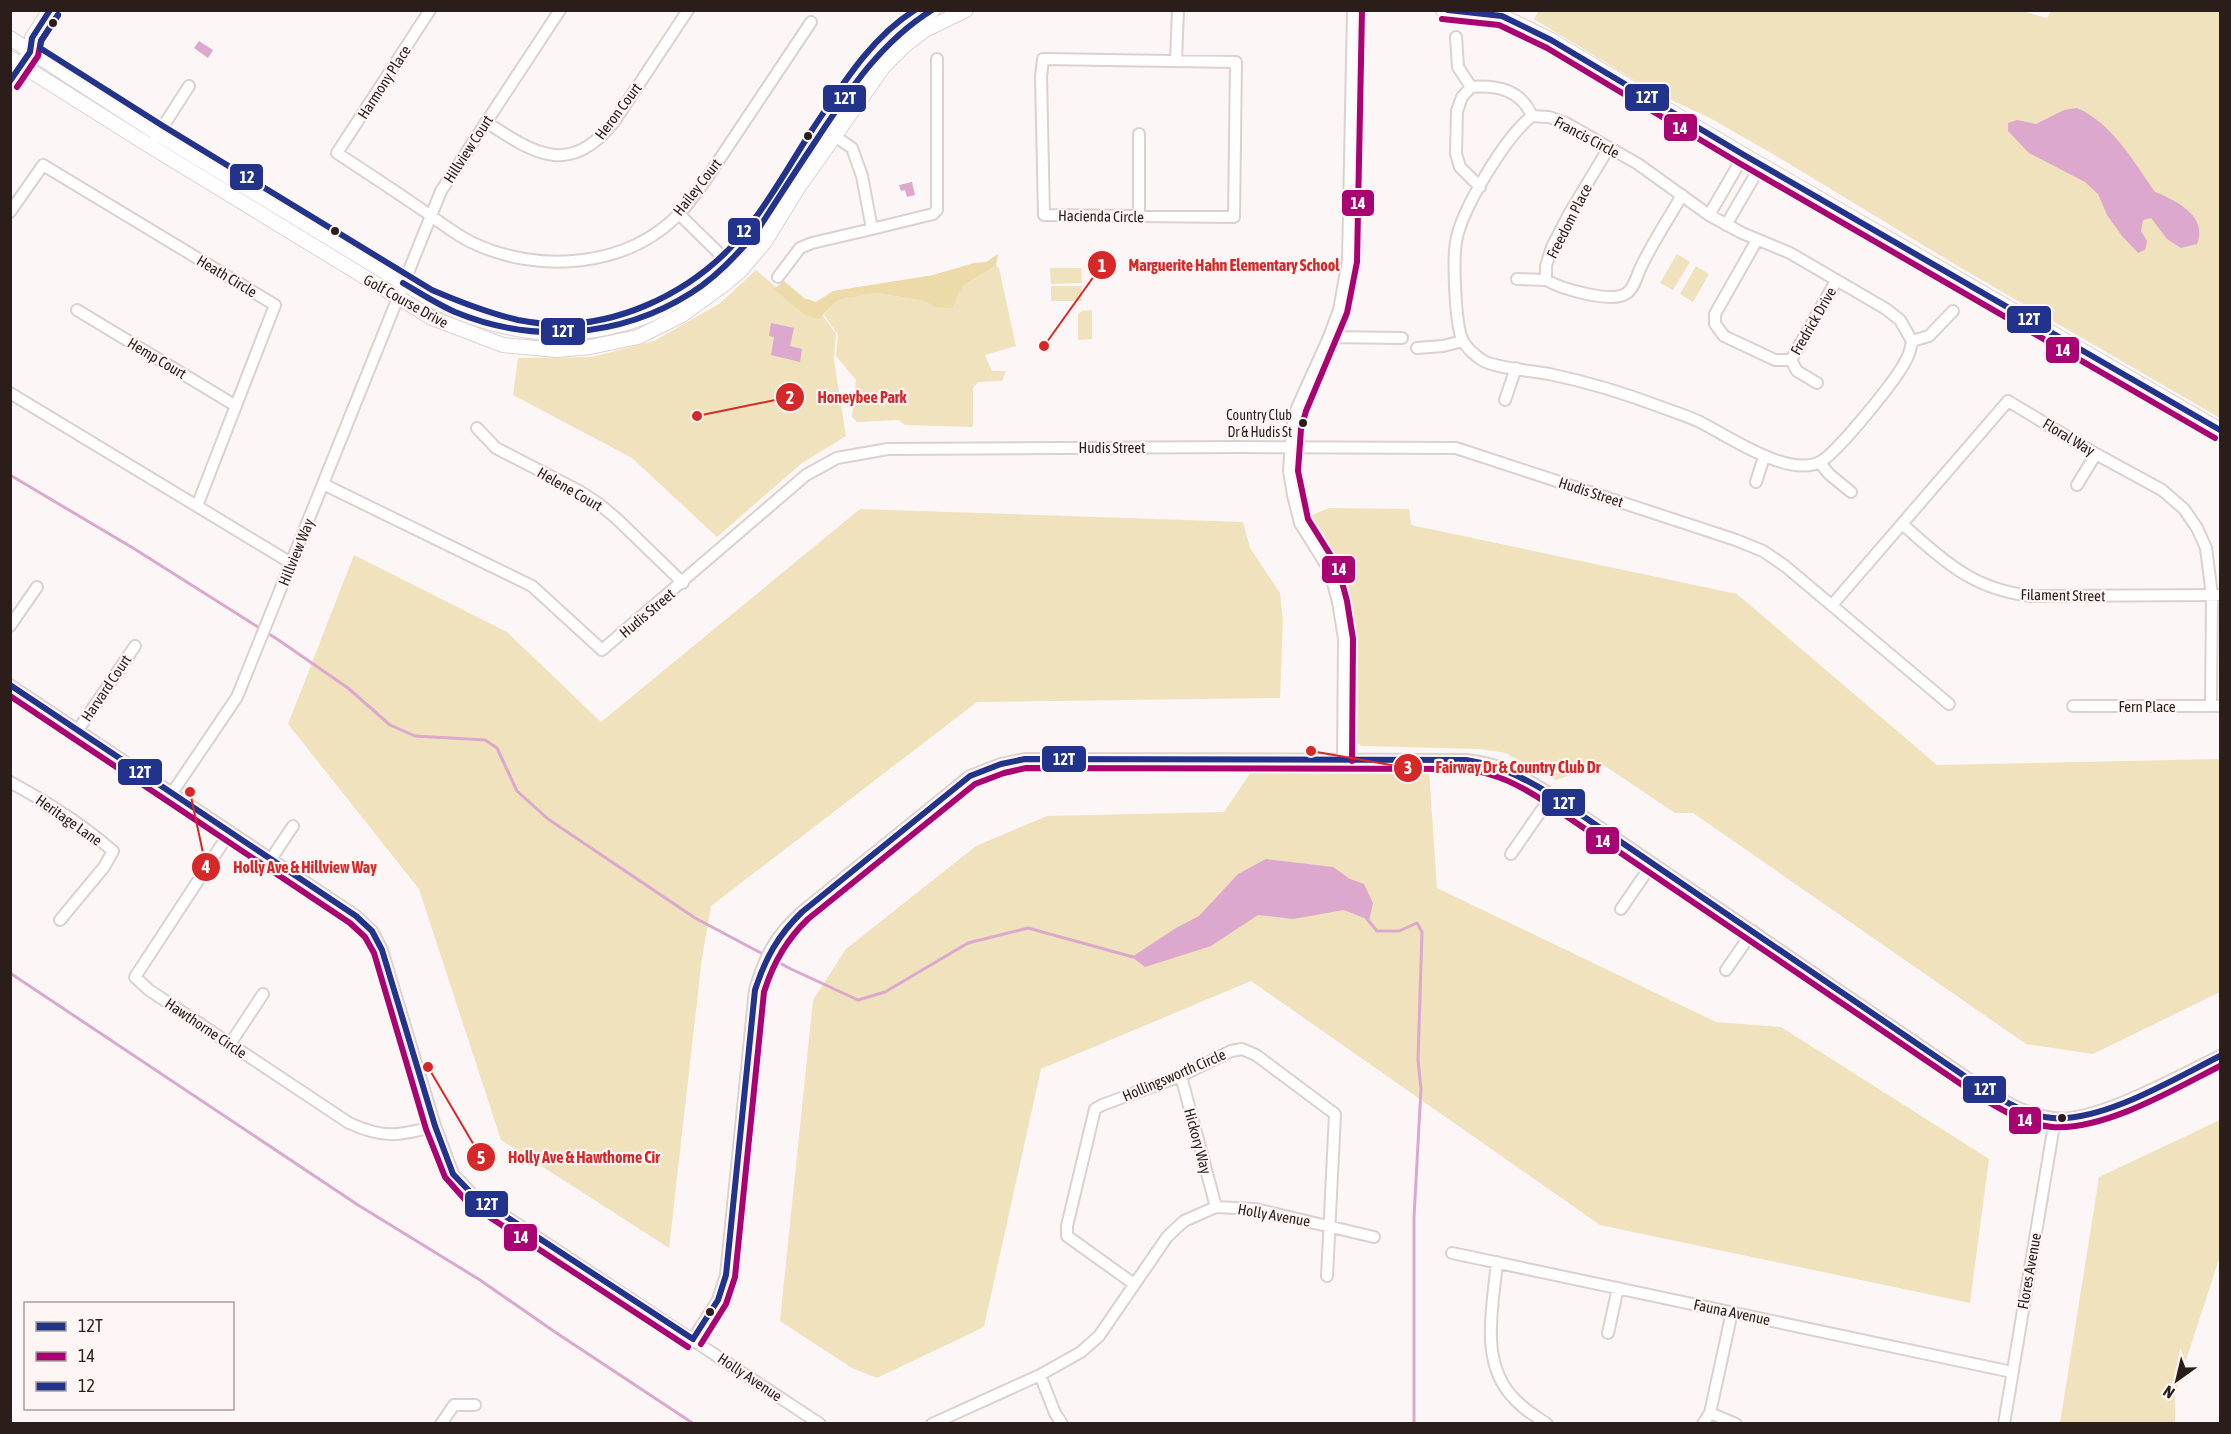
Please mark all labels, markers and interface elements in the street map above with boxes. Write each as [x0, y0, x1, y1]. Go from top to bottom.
unlabelled marker [47, 17, 59, 29]
street label: Harmony Place [354, 42, 414, 122]
street label: Heron Court [591, 80, 645, 142]
line badge: 12T [1624, 83, 1670, 112]
line badge: 12T [822, 84, 867, 113]
text: 12T [1636, 88, 1659, 106]
text: 12T [834, 89, 857, 107]
street label: Hillview Court [440, 112, 496, 186]
street label: Francis Circle [1552, 113, 1623, 161]
line badge: 14 [1663, 113, 1698, 142]
text: 14 [1672, 119, 1688, 137]
unlabelled marker [802, 130, 814, 142]
street label: Hailey Court [670, 155, 724, 219]
line badge: 12 [229, 163, 264, 191]
text: 12 [239, 168, 255, 186]
street label: Freedom Place [1543, 181, 1595, 261]
line badge: 14 [1341, 189, 1375, 217]
text: 14 [1350, 194, 1366, 212]
street label: Hacienda Circle [1058, 207, 1144, 225]
line badge: 12 [727, 217, 761, 246]
text: 12 [736, 222, 752, 240]
unlabelled marker [329, 225, 341, 237]
callout: Marguerite Hahn Elementary School [1087, 248, 1352, 282]
street label: Heath Circle [194, 251, 260, 301]
text: 1 [1098, 255, 1106, 276]
text: Marguerite Hahn Elementary School [1129, 256, 1340, 274]
street label: Golf Course Drive [361, 271, 451, 331]
street label: Fredrick Drive [1787, 284, 1839, 358]
line badge: 12T [2006, 305, 2052, 334]
text: 12T [2018, 310, 2041, 328]
line badge: 12T [540, 317, 586, 346]
text: 12T [552, 322, 575, 340]
street label: Hemp Court [125, 334, 189, 382]
line badge: 14 [2045, 336, 2080, 364]
text: 14 [2055, 341, 2071, 359]
callout: Honeybee Park [775, 380, 919, 414]
text: 2 [786, 387, 794, 408]
text: Honeybee Park [817, 388, 908, 406]
place label: Country Club Dr & Hudis St [1226, 407, 1292, 440]
street label: Floral Way [2040, 415, 2098, 459]
marker: Country Club Dr & Hudis St [1297, 417, 1309, 429]
street label: Hudis Street [1079, 439, 1145, 456]
street label: Helene Court [535, 464, 605, 514]
street label: Hudis Street [1557, 474, 1625, 510]
street label: Hillview Way [275, 516, 317, 588]
line badge: 14 [1321, 555, 1356, 584]
text: 14 [1331, 560, 1347, 578]
street label: Hudis Street [616, 585, 678, 641]
street label: Filament Street [2021, 586, 2105, 604]
street label: Harvard Court [78, 652, 134, 724]
street label: Fern Place [2119, 698, 2176, 715]
line badge: 12T [1041, 745, 1087, 773]
text: 12T [1053, 750, 1076, 768]
callout: Fairway Dr & Country Club Dr [1393, 751, 1612, 785]
text: 3 [1404, 757, 1412, 778]
line badge: 12T [117, 758, 163, 786]
text: Fairway Dr & Country Club Dr [1436, 758, 1601, 776]
text: 12T [129, 763, 152, 781]
line badge: 12T [1541, 788, 1586, 817]
street label: Heritage Lane [33, 791, 105, 849]
text: 12T [1553, 794, 1576, 812]
line badge: 14 [1585, 826, 1620, 855]
text: 14 [1595, 832, 1611, 850]
callout: Holly Ave & Hillview Way [191, 850, 389, 884]
text: 4 [201, 856, 210, 877]
text: Holly Ave & Hillview Way [233, 858, 377, 876]
street label: Hawthorne Circle [162, 994, 250, 1062]
street label: Hollingsworth Circle [1120, 1045, 1228, 1104]
line badge: 12T [1962, 1075, 2007, 1104]
text: 12T [1974, 1080, 1997, 1098]
street label: Hickory Way [1181, 1106, 1215, 1176]
line badge: 14 [2008, 1106, 2042, 1135]
text: 14 [2017, 1111, 2033, 1129]
unlabelled marker [2056, 1112, 2068, 1124]
callout: Holly Ave & Hawthorne Cir [466, 1140, 672, 1174]
text: 5 [477, 1147, 485, 1168]
text: Holly Ave & Hawthorne Cir [508, 1148, 660, 1166]
line badge: 12T [464, 1190, 509, 1218]
text: 12T [476, 1195, 499, 1213]
street label: Holly Avenue [1236, 1200, 1312, 1230]
line badge: 14 [503, 1223, 538, 1252]
text: 14 [513, 1228, 529, 1246]
street label: Flores Avenue [2014, 1231, 2044, 1310]
street label: Fauna Avenue [1692, 1296, 1772, 1328]
legend [24, 1302, 234, 1410]
unlabelled marker [704, 1306, 716, 1318]
text: 12T [78, 1315, 103, 1336]
text: 14 [78, 1345, 95, 1366]
street label: Holly Avenue [715, 1349, 785, 1405]
north arrow [2147, 1350, 2207, 1410]
text: 12 [78, 1375, 95, 1396]
text: N [2160, 1382, 2178, 1403]

